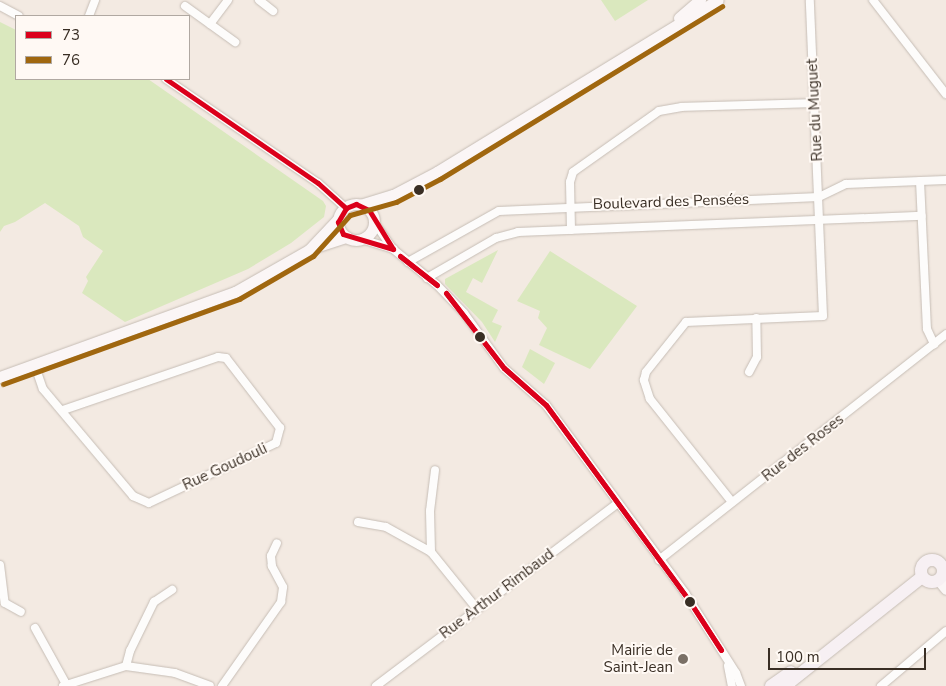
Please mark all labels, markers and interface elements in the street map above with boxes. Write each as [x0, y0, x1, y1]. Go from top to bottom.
legend [15, 15, 190, 80]
text: 73 [62, 25, 80, 45]
text: 76 [62, 50, 80, 70]
street label: Rue du Muguet [803, 58, 827, 162]
unlabelled marker [414, 185, 424, 195]
street label: Boulevard des Pensées [593, 190, 749, 214]
unlabelled marker [475, 332, 485, 342]
street label: Rue des Roses [759, 411, 847, 485]
street label: Rue Goudouli [180, 440, 270, 494]
street label: Rue Arthur Rimbaud [436, 545, 558, 643]
unlabelled marker [685, 597, 695, 607]
scale bar [771, 638, 928, 670]
place label: Mairie de Saint-Jean [603, 641, 673, 676]
text: 100 m [776, 647, 820, 667]
marker: Mairie de Saint-Jean [677, 653, 689, 665]

